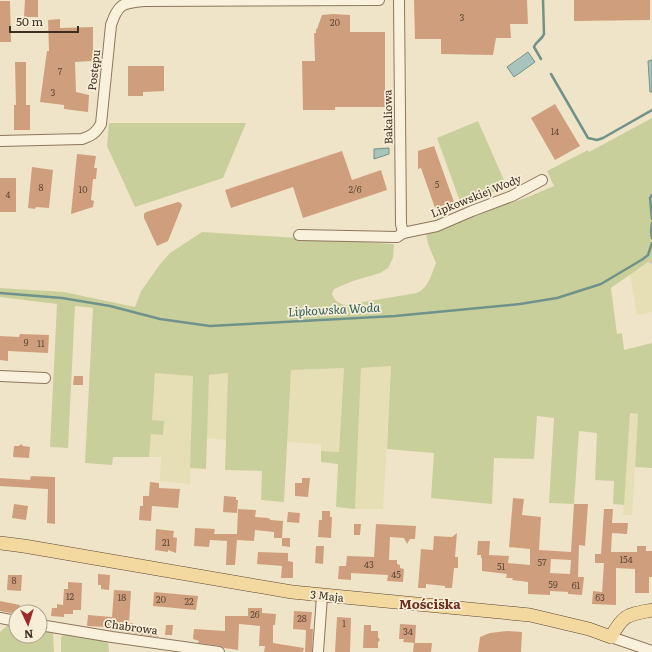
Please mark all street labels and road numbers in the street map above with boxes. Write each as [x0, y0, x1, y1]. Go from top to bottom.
street label: Postępu [83, 48, 103, 91]
street label: Bakaliowa [379, 89, 395, 145]
street label: Lipkowskiej Wody [428, 169, 524, 221]
street label: 3 Maja [309, 585, 345, 605]
street label: Chabrowa [103, 614, 159, 638]

